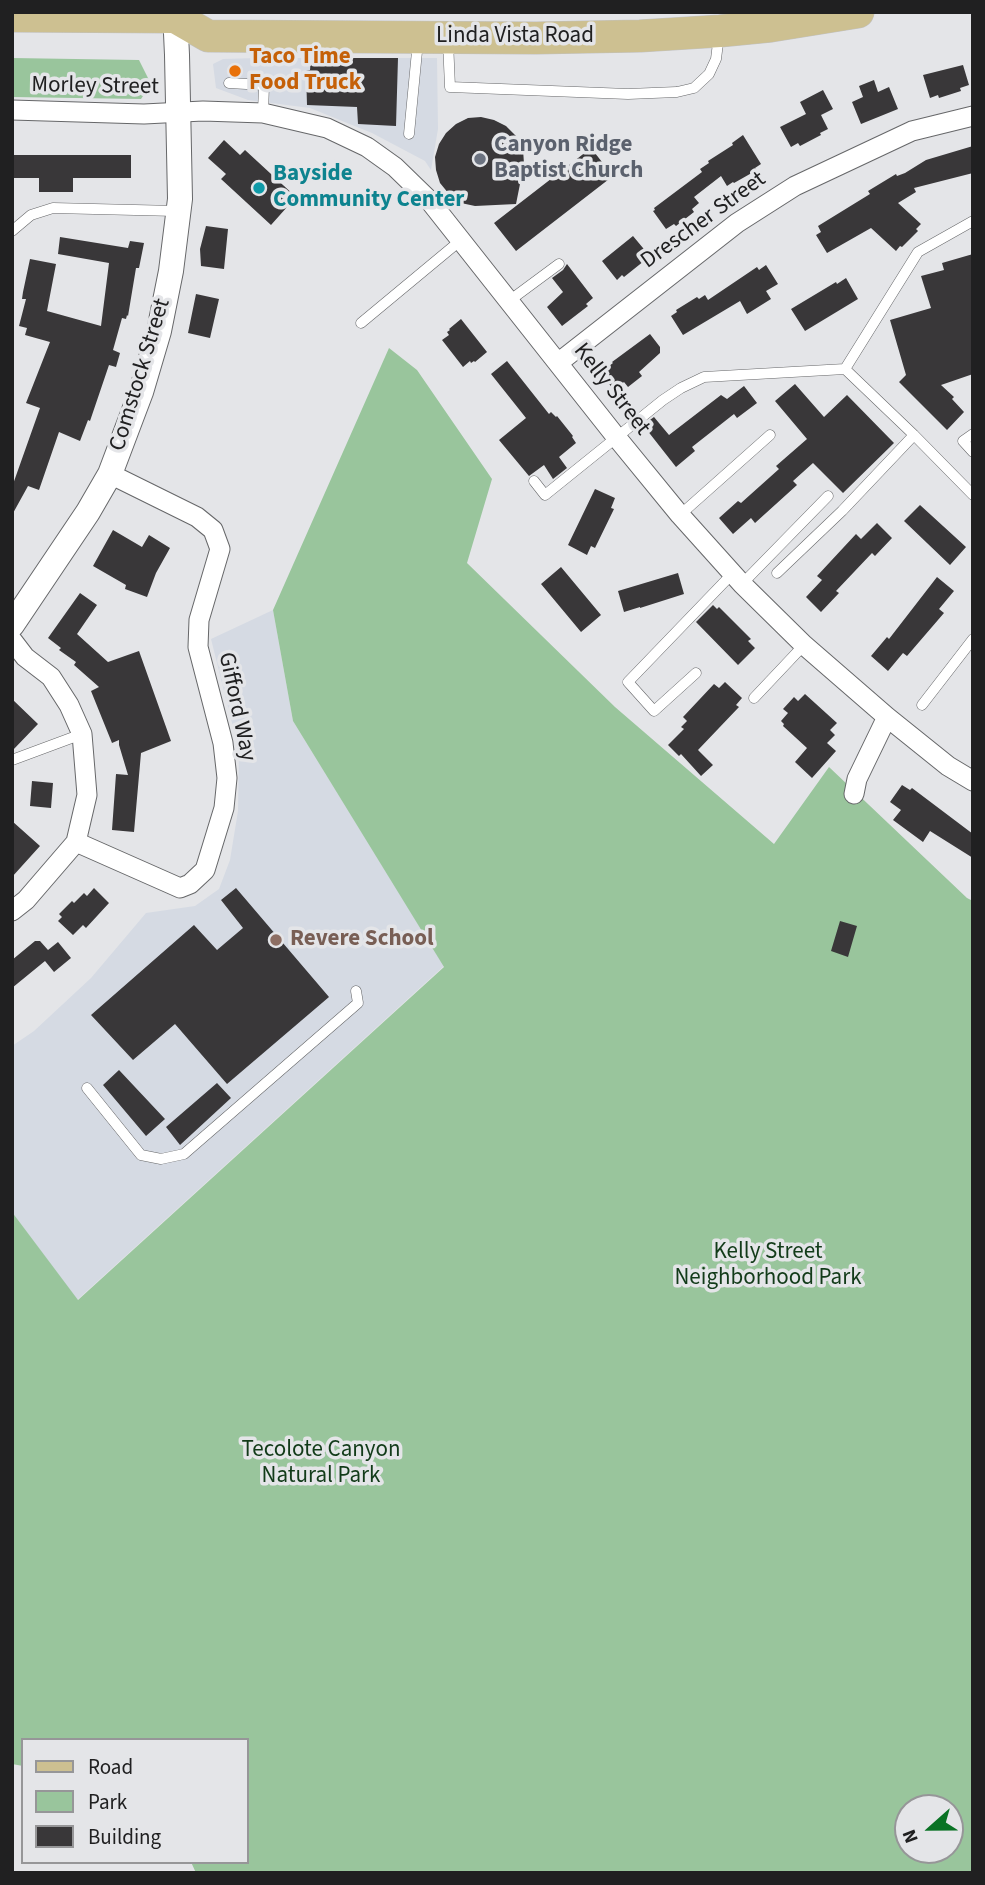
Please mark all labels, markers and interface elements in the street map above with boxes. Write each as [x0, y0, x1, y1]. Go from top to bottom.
street label: Linda Vista Road [436, 23, 594, 51]
place label: Taco Time Food Truck [249, 44, 361, 98]
marker: Taco Time Food Truck [227, 63, 243, 79]
street label: Morley Street [31, 72, 159, 102]
place label: Canyon Ridge Baptist Church [494, 132, 643, 186]
marker: Canyon Ridge Baptist Church [472, 151, 488, 167]
place label: Bayside Community Center [273, 161, 464, 215]
street label: Drescher Street [636, 166, 772, 276]
marker: Bayside Community Center [251, 180, 267, 196]
street label: Comstock Street [105, 295, 177, 455]
street label: Kelly Street [566, 338, 656, 442]
street label: Gifford Way [211, 650, 261, 764]
place label: Revere School [290, 926, 434, 954]
marker: Revere School [268, 932, 284, 948]
park label: Kelly Street Neighborhood Park [674, 1239, 862, 1293]
park label: Tecolote Canyon Natural Park [241, 1437, 401, 1491]
legend [21, 1738, 248, 1864]
text: Road [88, 1752, 133, 1782]
text: Park [88, 1787, 127, 1817]
north arrow [894, 1794, 964, 1864]
text: Building [88, 1822, 161, 1852]
text: N [896, 1825, 926, 1847]

